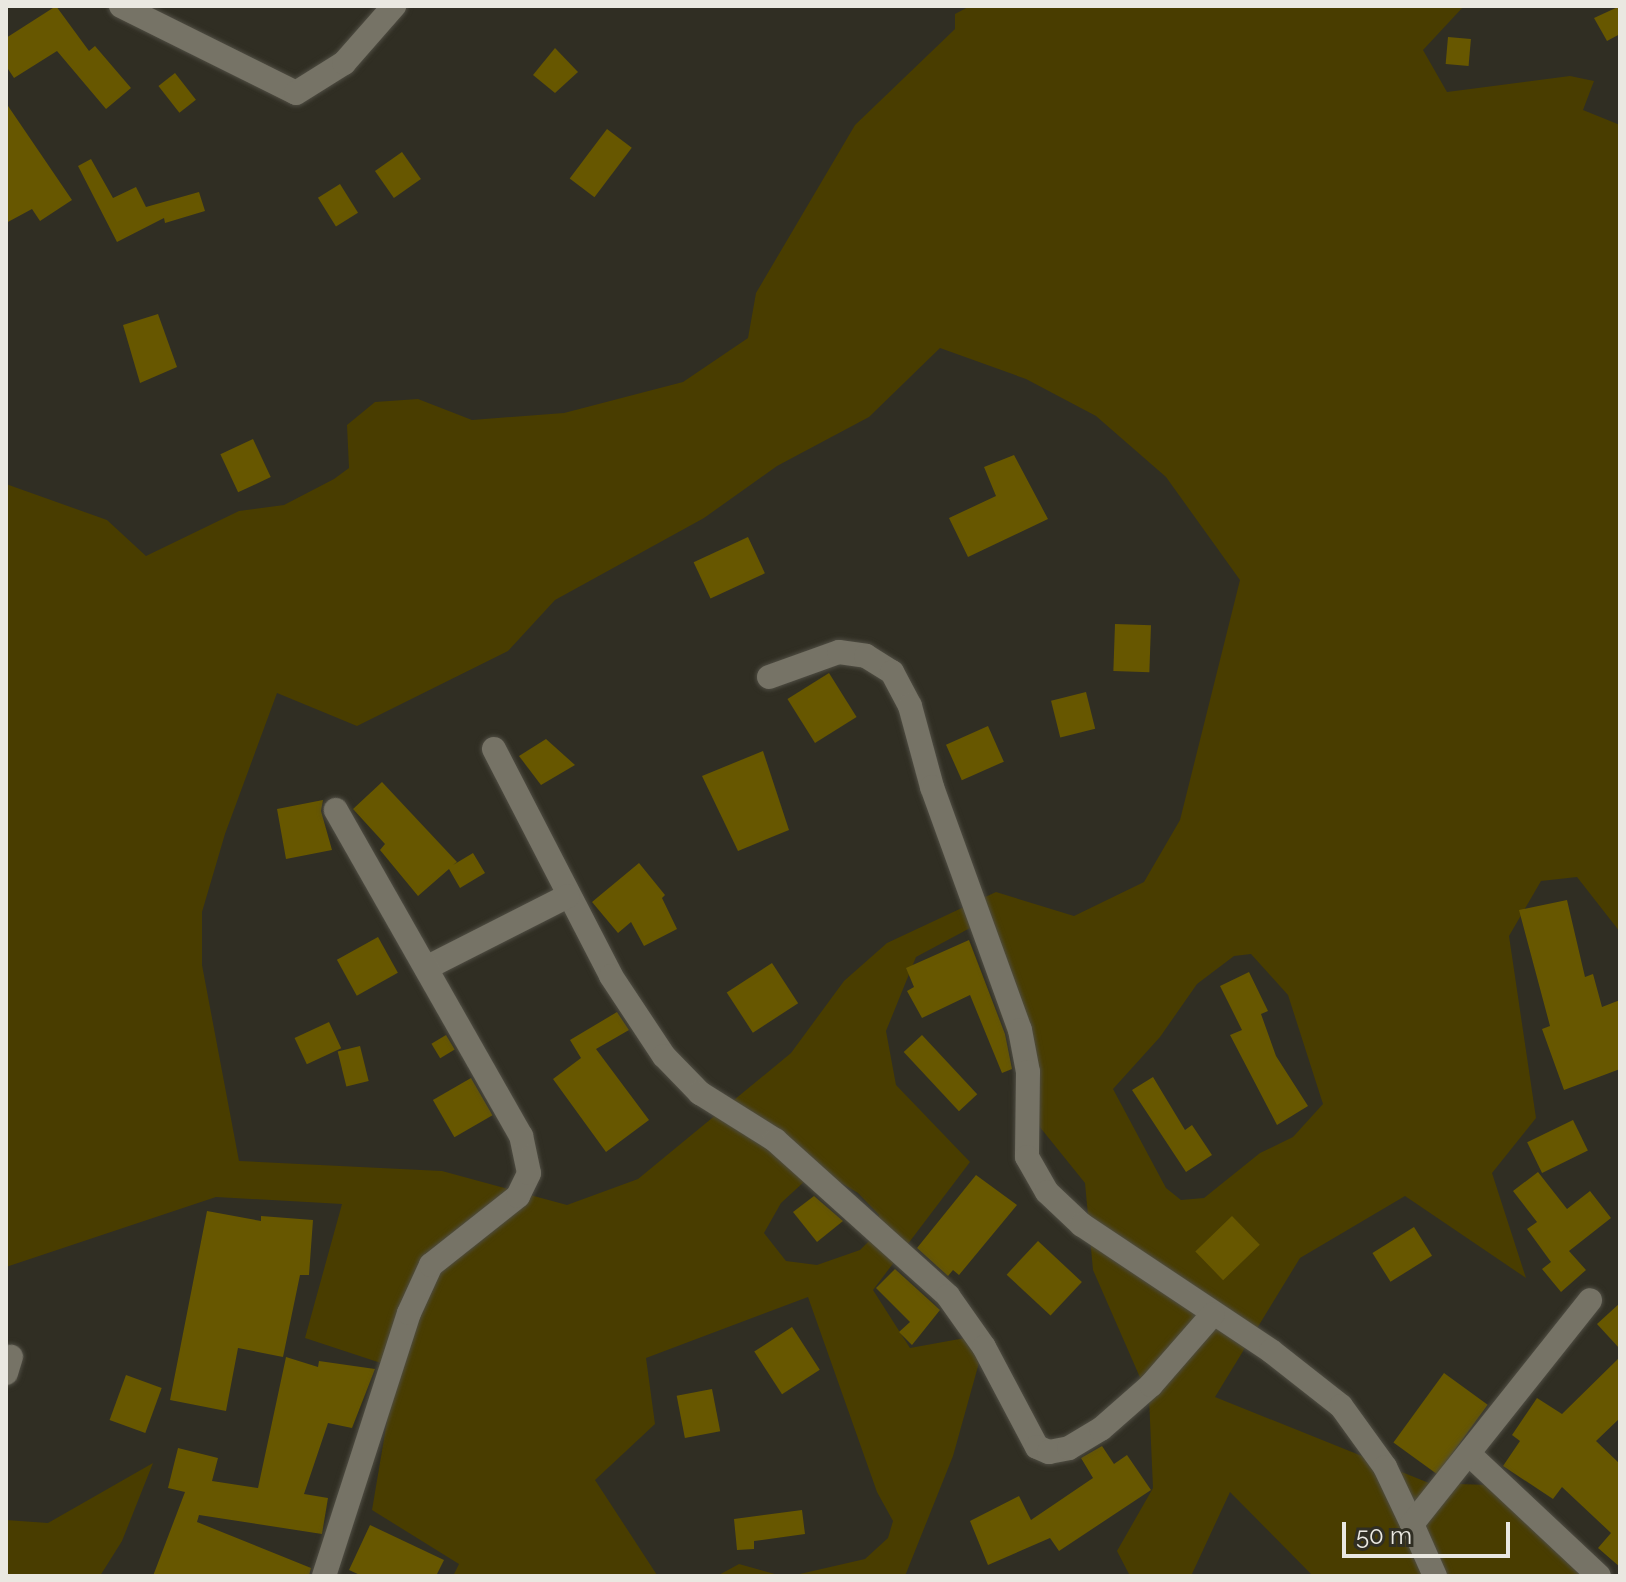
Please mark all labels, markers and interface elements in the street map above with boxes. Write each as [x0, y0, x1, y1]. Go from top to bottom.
scale bar [1346, 1506, 1514, 1556]
text: 50 m [1356, 1521, 1412, 1550]

